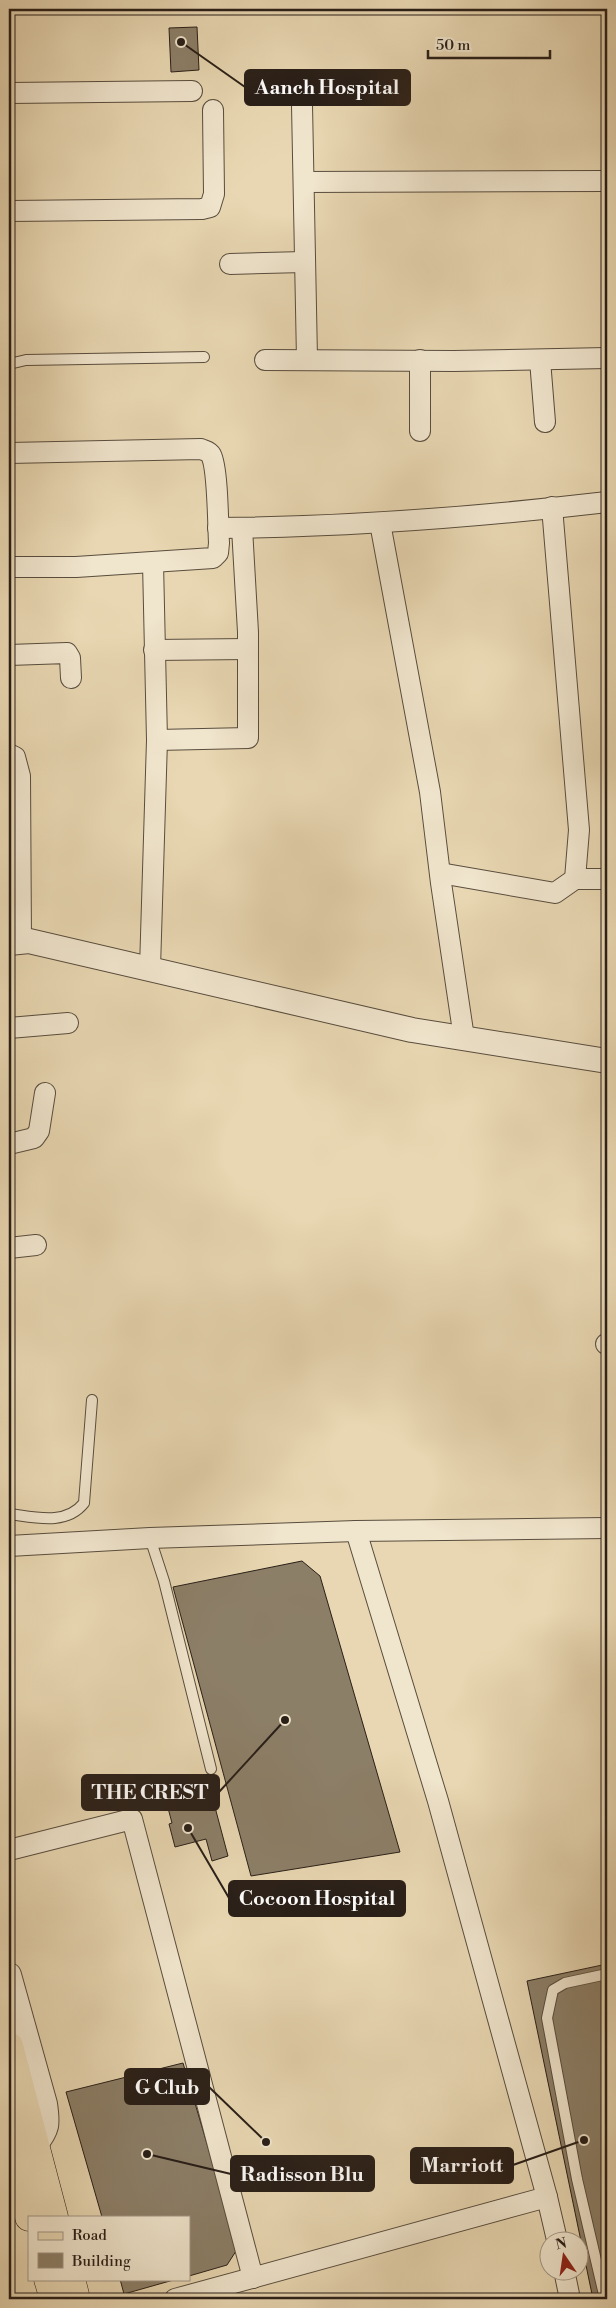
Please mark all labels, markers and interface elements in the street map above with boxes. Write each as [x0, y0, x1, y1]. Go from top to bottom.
scale bar [428, 28, 551, 60]
text: 50 m [436, 36, 470, 55]
callout: Aanch Hospital [245, 70, 410, 105]
text: Aanch Hospital [254, 76, 400, 101]
callout: THE CREST [82, 1775, 219, 1810]
text: THE CREST [92, 1781, 209, 1806]
callout: Cocoon Hospital [229, 1881, 405, 1916]
text: Cocoon Hospital [239, 1887, 396, 1912]
callout: G Club [125, 2069, 209, 2104]
text: G Club [135, 2076, 199, 2101]
callout: Marriott [411, 2148, 513, 2183]
text: Marriott [421, 2154, 504, 2179]
callout: Radisson Blu [231, 2156, 374, 2191]
text: Radisson Blu [240, 2163, 364, 2188]
legend [28, 2216, 190, 2280]
text: Road [72, 2226, 107, 2245]
north arrow [538, 2230, 588, 2280]
text: N [554, 2234, 569, 2254]
text: Building [71, 2252, 131, 2271]

